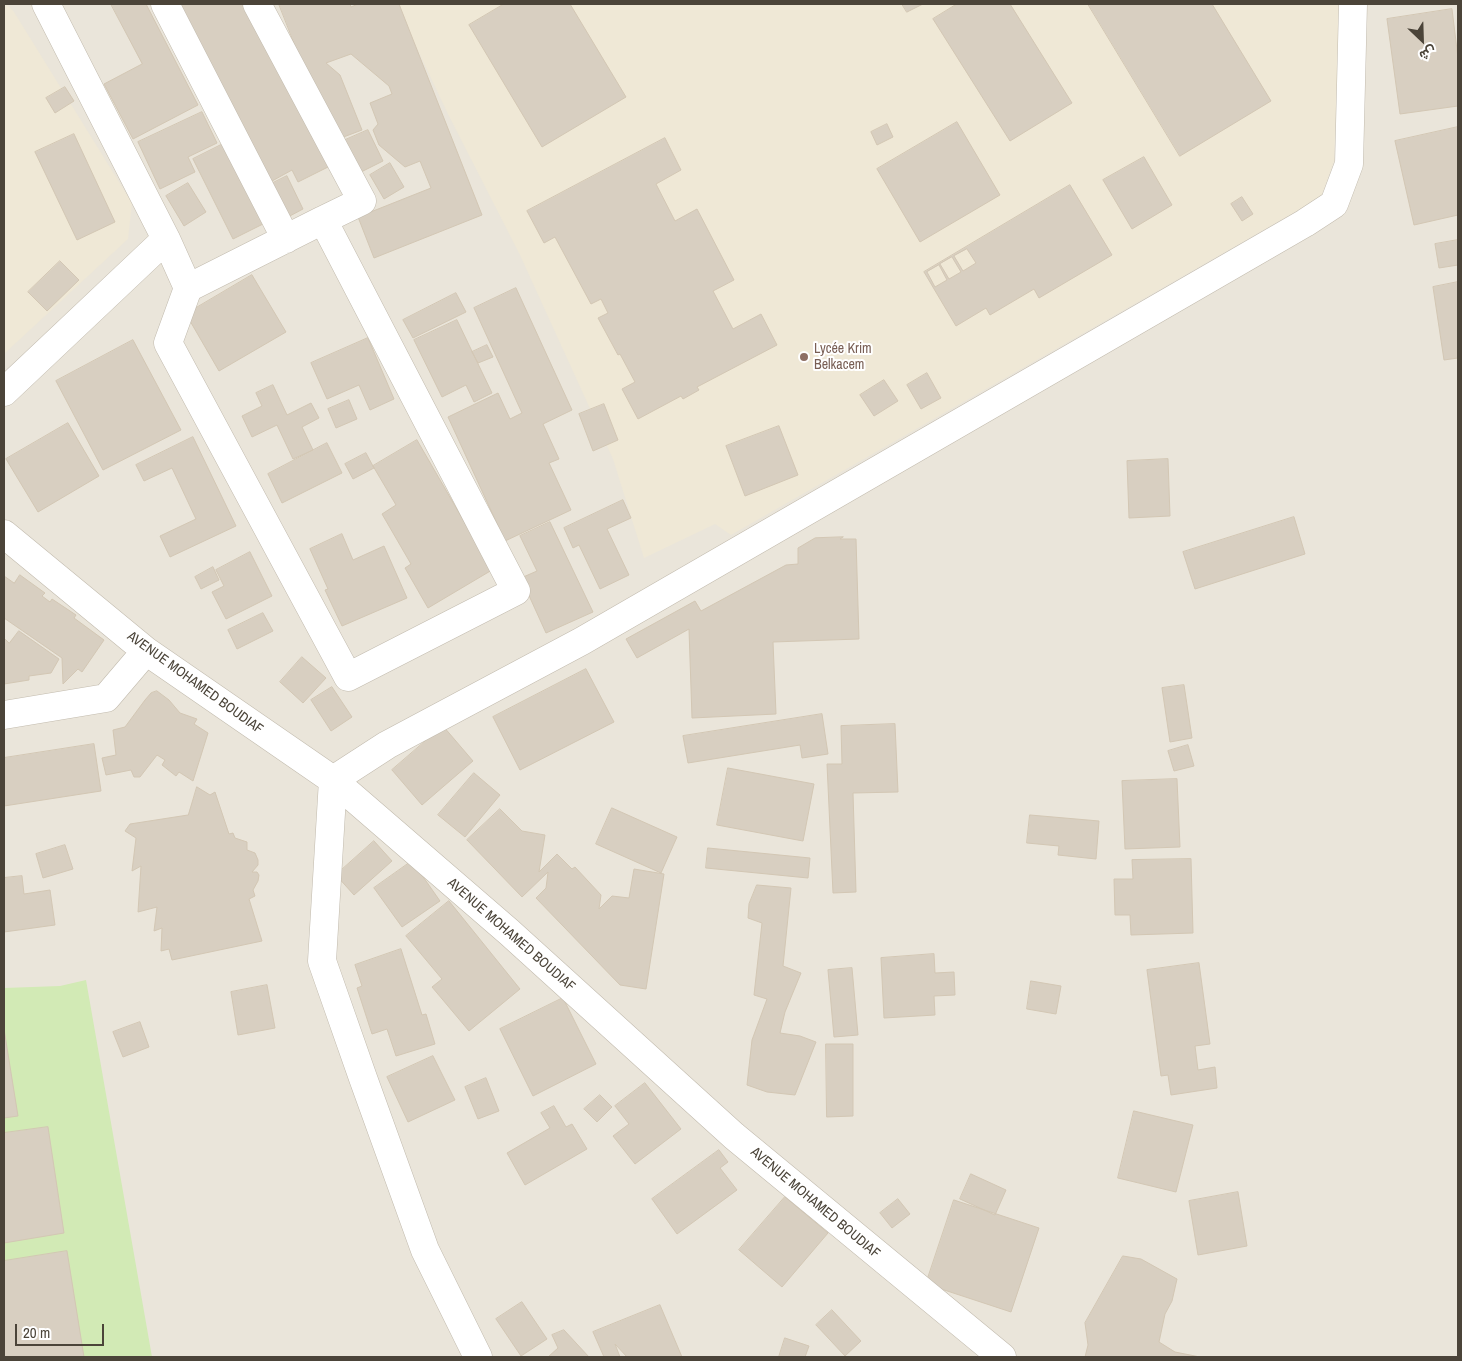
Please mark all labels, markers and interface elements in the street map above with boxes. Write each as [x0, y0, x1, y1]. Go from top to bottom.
north arrow [1397, 15, 1447, 65]
text: ش [1417, 42, 1439, 65]
place label: Lycée Krim Belkacem [814, 341, 872, 374]
marker: Lycée Krim Belkacem [798, 351, 810, 363]
street label: AVENUE MOHAMED BOUDIAF [124, 628, 266, 738]
street label: AVENUE MOHAMED BOUDIAF [444, 875, 578, 995]
street label: AVENUE MOHAMED BOUDIAF [747, 1144, 883, 1262]
scale bar [18, 1314, 106, 1346]
text: 20 m [23, 1322, 50, 1343]

